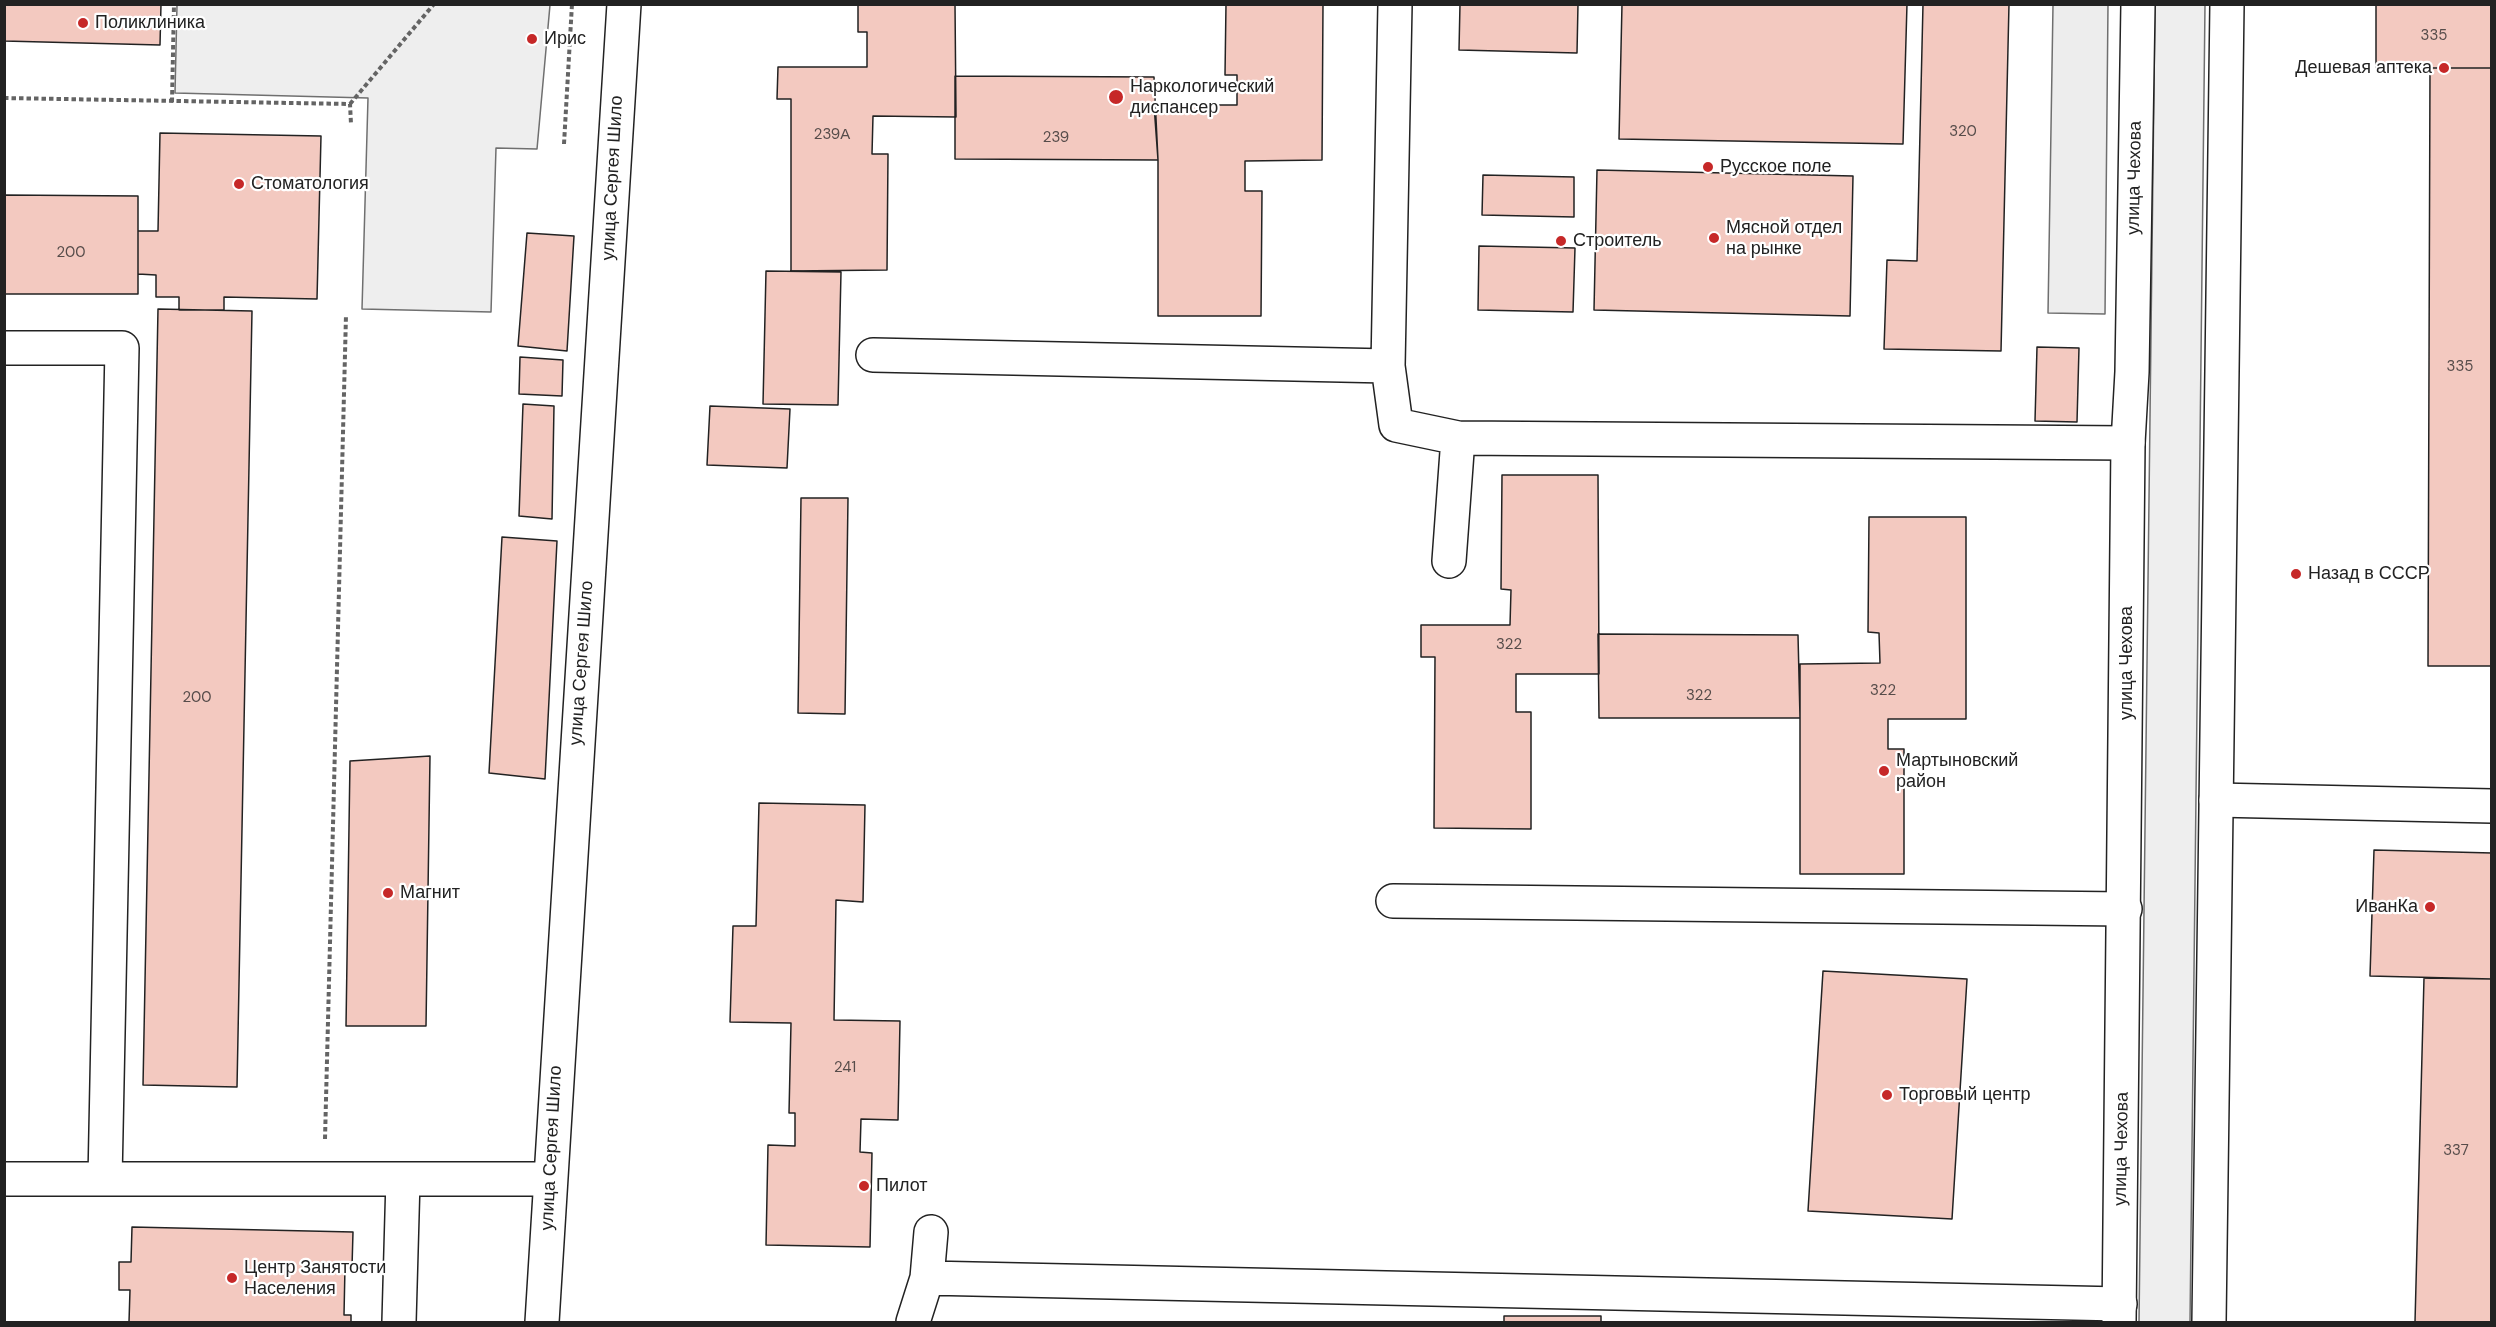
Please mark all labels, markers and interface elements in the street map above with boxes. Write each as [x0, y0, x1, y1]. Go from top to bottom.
place label: Поликлиника [95, 12, 205, 34]
marker: Поликлиника [76, 16, 90, 30]
house number: 335 [2421, 27, 2447, 45]
place label: Ирис [544, 28, 586, 50]
marker: Ирис [525, 32, 539, 46]
place label: Дешевая аптека [2295, 57, 2432, 79]
marker: Дешевая аптека [2437, 61, 2451, 75]
place label: Наркологический диспансер [1130, 76, 1274, 118]
marker: Наркологический диспансер [1107, 88, 1125, 106]
street label: улица Сергея Шило [598, 95, 628, 261]
street label: улица Чехова [2123, 121, 2147, 235]
house number: 320 [1949, 123, 1977, 141]
house number: 239А [814, 126, 850, 144]
house number: 239 [1043, 129, 1069, 147]
place label: Русское поле [1720, 156, 1832, 178]
marker: Русское поле [1701, 160, 1715, 174]
place label: Стоматология [251, 173, 369, 195]
marker: Стоматология [232, 177, 246, 191]
place label: Мясной отдел на рынке [1726, 217, 1842, 260]
place label: Строитель [1573, 230, 1662, 252]
marker: Мясной отдел на рынке [1707, 231, 1721, 245]
marker: Строитель [1554, 234, 1568, 248]
house number: 200 [56, 244, 86, 262]
house number: 335 [2447, 358, 2473, 376]
place label: Назад в СССР [2308, 563, 2430, 585]
marker: Назад в СССР [2289, 567, 2303, 581]
street label: улица Сергея Шило [565, 580, 599, 746]
street label: улица Чехова [2116, 606, 2138, 720]
house number: 322 [1496, 636, 1522, 654]
house number: 322 [1870, 682, 1896, 700]
house number: 322 [1686, 687, 1712, 705]
house number: 200 [182, 689, 212, 707]
place label: Мартыновский район [1896, 750, 2018, 792]
marker: Мартыновский район [1877, 764, 1891, 778]
place label: Магнит [400, 882, 460, 904]
marker: Магнит [381, 886, 395, 900]
place label: ИванКа [2355, 896, 2418, 918]
marker: ИванКа [2423, 900, 2437, 914]
house number: 241 [834, 1059, 856, 1077]
street label: улица Сергея Шило [537, 1065, 567, 1231]
place label: Торговый центр [1899, 1084, 2030, 1106]
marker: Торговый центр [1880, 1088, 1894, 1102]
street label: улица Чехова [2110, 1092, 2134, 1206]
house number: 337 [2443, 1142, 2469, 1160]
place label: Пилот [876, 1175, 928, 1197]
marker: Пилот [857, 1179, 871, 1193]
place label: Центр Занятости Населения [244, 1257, 386, 1300]
marker: Центр Занятости Населения [225, 1271, 239, 1285]

